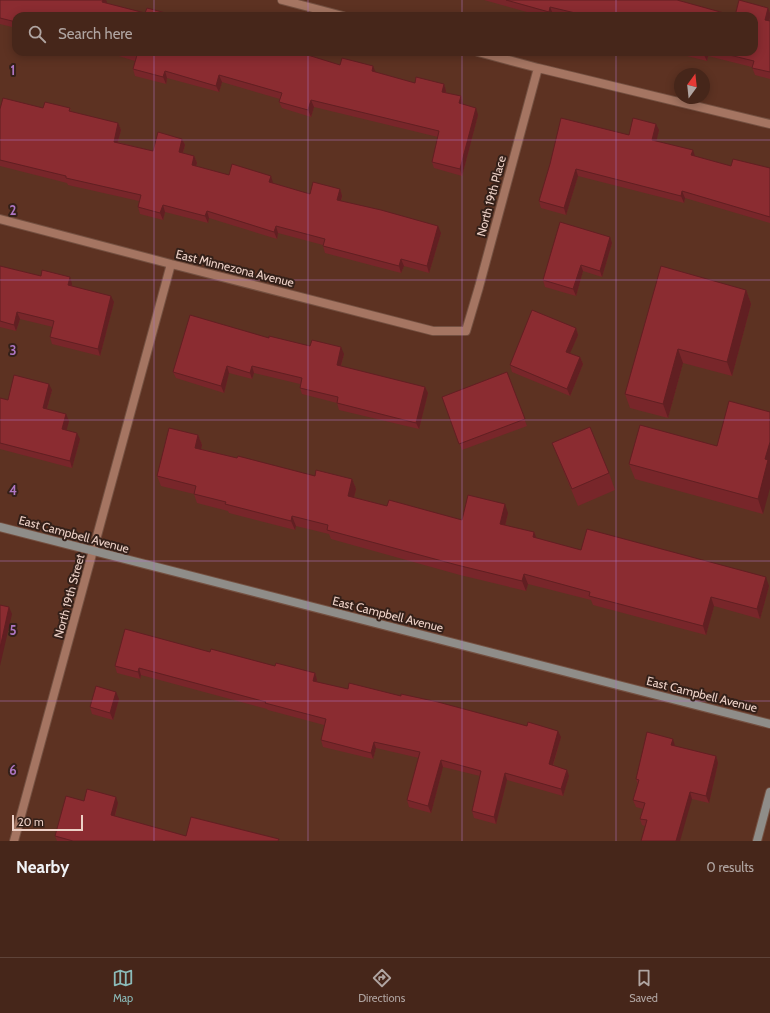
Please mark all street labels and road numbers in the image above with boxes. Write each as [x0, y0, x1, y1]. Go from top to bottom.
street label: North 19th Place [473, 154, 509, 238]
street label: East Minnezona Avenue [174, 246, 296, 290]
street label: East Campbell Avenue [17, 512, 131, 556]
street label: North 19th Street [51, 552, 87, 640]
street label: East Campbell Avenue [331, 593, 445, 635]
street label: East Campbell Avenue [645, 673, 759, 715]

